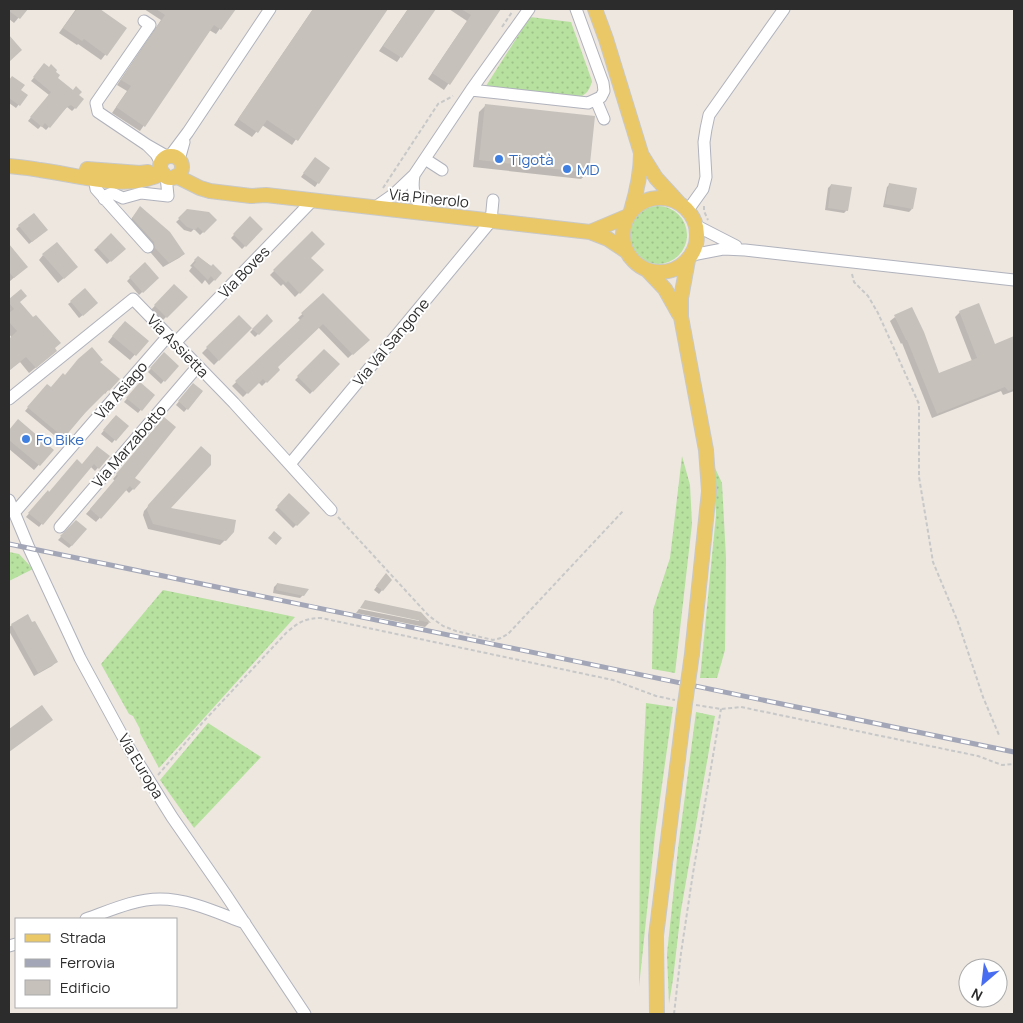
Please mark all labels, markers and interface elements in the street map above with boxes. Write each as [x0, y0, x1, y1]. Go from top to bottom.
place label: Tigotà [509, 149, 554, 170]
marker: Tigotà [493, 153, 505, 165]
place label: MD [577, 159, 600, 180]
marker: MD [561, 163, 573, 175]
street label: Via Pinerolo [388, 183, 470, 213]
street label: Via Boves [214, 241, 274, 303]
street label: Via Val Sangone [348, 293, 434, 390]
street label: Via Assietta [142, 310, 214, 382]
street label: Via Asiago [90, 356, 152, 424]
street label: Via Marzabotto [87, 400, 171, 492]
place label: Fo Bike [36, 429, 84, 450]
marker: Fo Bike [20, 433, 32, 445]
street label: Via Europa [113, 730, 169, 802]
legend [15, 918, 178, 1008]
text: Strada [60, 927, 106, 948]
text: Ferrovia [60, 952, 115, 973]
north arrow [958, 958, 1008, 1008]
text: Edificio [60, 977, 111, 998]
text: N [968, 984, 986, 1006]

